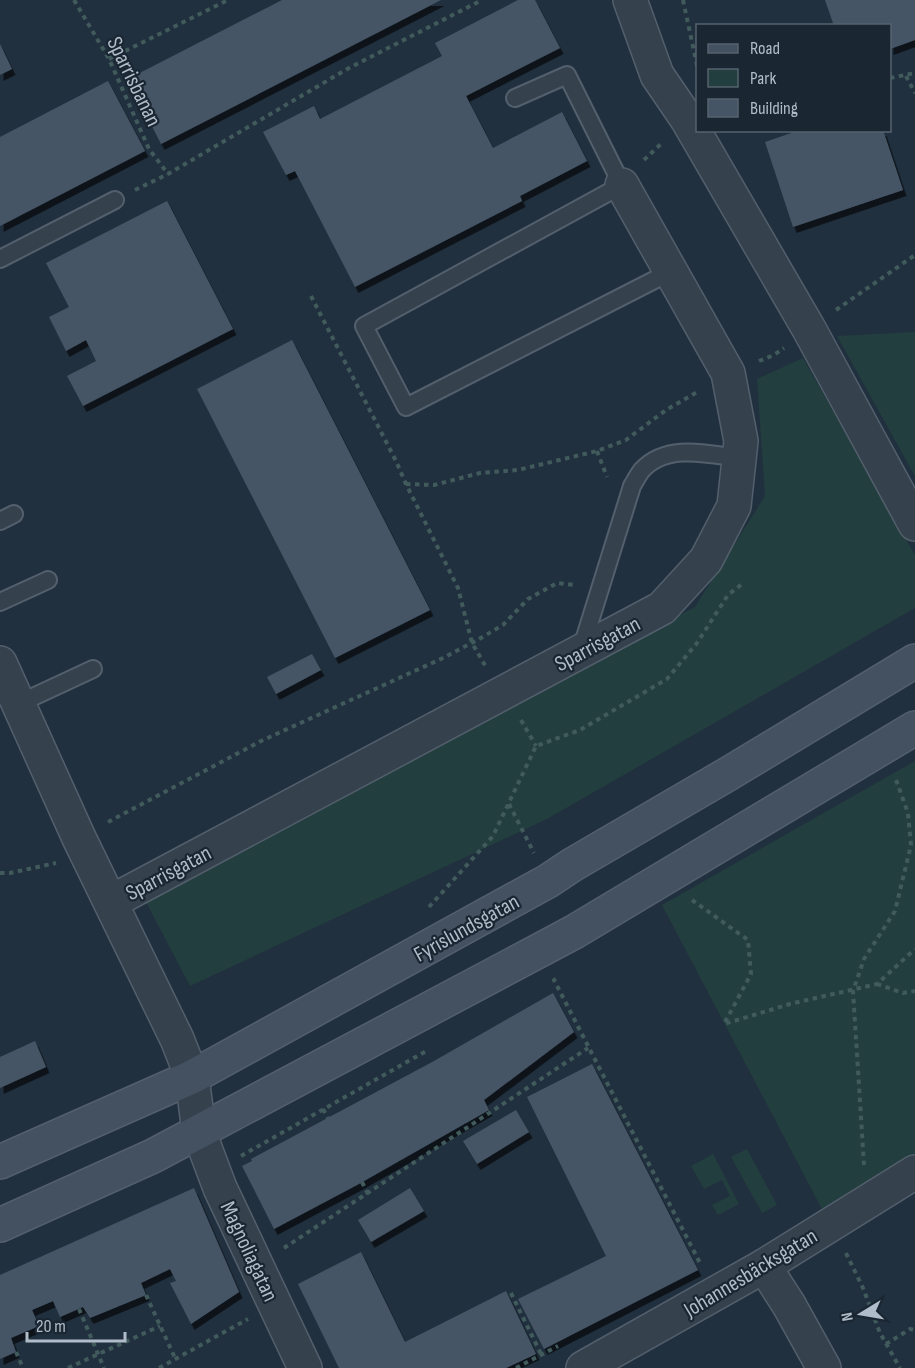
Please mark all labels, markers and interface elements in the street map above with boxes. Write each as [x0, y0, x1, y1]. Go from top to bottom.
legend [696, 24, 891, 132]
street label: Sparrisbanan [100, 32, 167, 131]
text: Road [750, 38, 780, 59]
text: Park [750, 68, 776, 89]
text: Building [750, 98, 798, 119]
street label: Sparrisgatan [550, 611, 645, 678]
street label: Sparrisgatan [121, 840, 216, 907]
street label: Fyrislundsgatan [409, 888, 524, 968]
street label: Magnoliagatan [214, 1197, 284, 1306]
street label: Johannesbäcksgatan [678, 1223, 822, 1324]
north arrow [831, 1284, 891, 1344]
scale bar [27, 1305, 124, 1343]
text: N [838, 1311, 858, 1323]
text: 20 m [36, 1316, 66, 1337]

